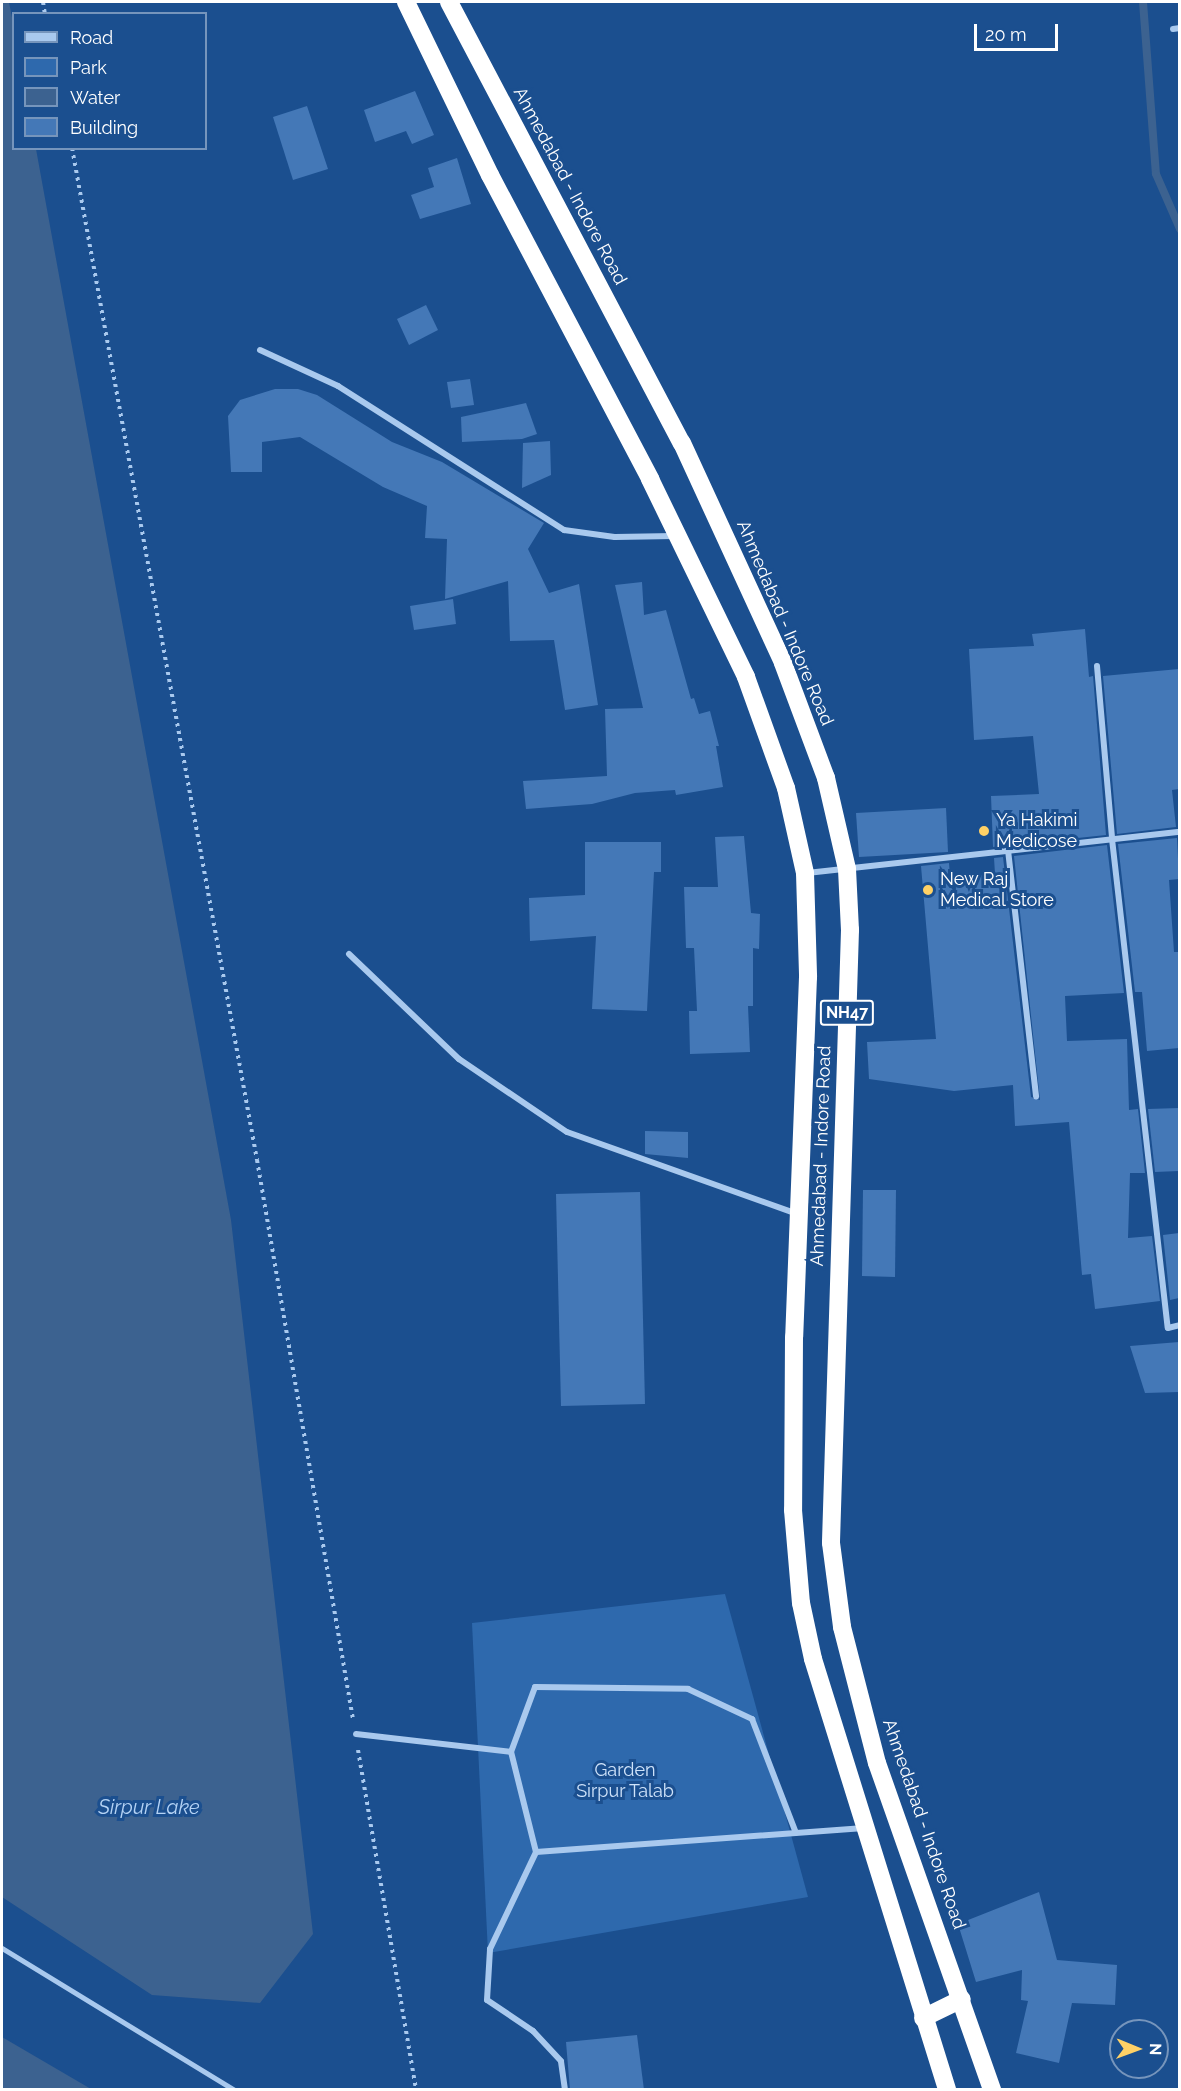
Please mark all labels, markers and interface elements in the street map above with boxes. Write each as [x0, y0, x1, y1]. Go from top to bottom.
legend [12, 12, 207, 150]
scale bar [977, 12, 1061, 50]
text: 20 m [985, 24, 1027, 45]
text: Road [70, 27, 113, 48]
text: Park [70, 57, 107, 78]
street label: Ahmedabad - Indore Road [509, 83, 631, 289]
text: Water [70, 87, 120, 108]
text: Building [70, 117, 138, 138]
street label: Ahmedabad - Indore Road [732, 517, 838, 729]
place label: Ya Hakimi Medicose [996, 810, 1077, 852]
marker: Ya Hakimi Medicose [977, 824, 991, 838]
place label: New Raj Medical Store [940, 869, 1054, 912]
marker: New Raj Medical Store [921, 883, 935, 897]
road number: NH47 [818, 1000, 876, 1026]
street label: Ahmedabad - Indore Road [806, 1045, 836, 1267]
street label: Ahmedabad - Indore Road [878, 1716, 970, 1932]
park label: Garden Sirpur Talab [576, 1760, 674, 1802]
water label: Sirpur Lake [98, 1795, 200, 1819]
north arrow [1109, 2019, 1169, 2079]
text: N [1146, 2043, 1165, 2056]

